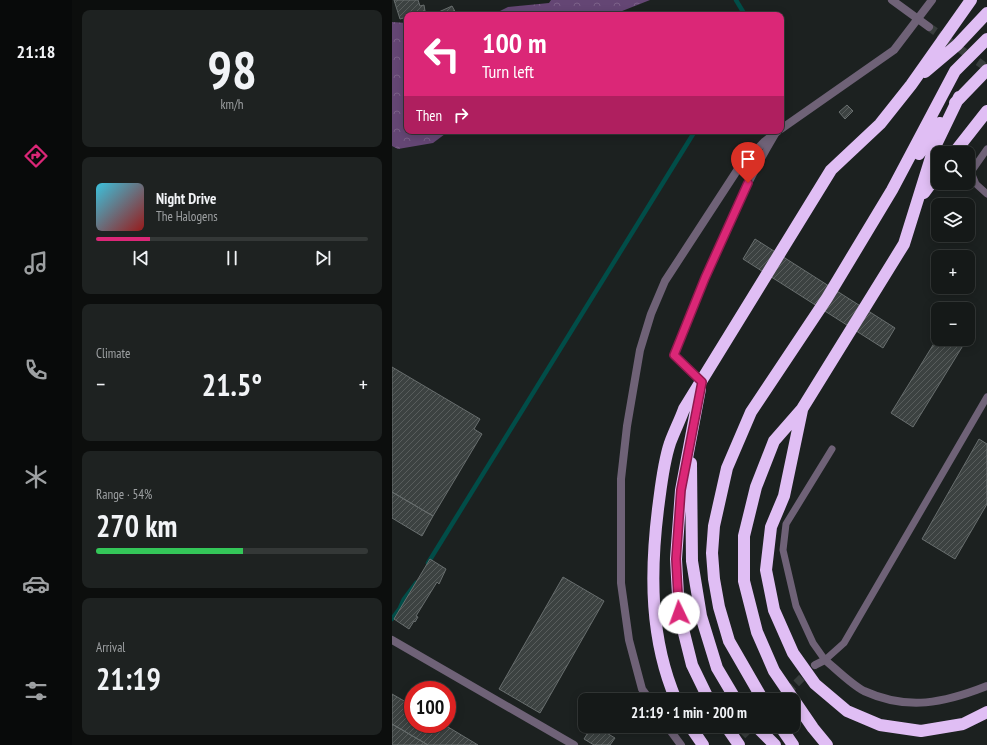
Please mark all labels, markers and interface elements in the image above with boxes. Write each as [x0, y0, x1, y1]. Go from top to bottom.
text: 100 m [482, 24, 546, 61]
icon: left [416, 28, 468, 80]
text: 98 [207, 36, 257, 103]
text: 21:18 [17, 40, 55, 63]
text: Turn left [482, 60, 534, 83]
text: km/h [220, 96, 244, 113]
icon: right [450, 104, 472, 126]
text: Then [416, 106, 442, 125]
icon: directions [22, 142, 50, 170]
pin [731, 142, 765, 183]
map controls [931, 146, 975, 346]
button: search [931, 146, 975, 190]
icon: arrive [737, 148, 759, 170]
text: Night Drive [156, 189, 216, 208]
button: layers [931, 198, 975, 242]
text: The Halogens [156, 208, 218, 225]
icon: previous [130, 247, 152, 269]
icon: pause [221, 247, 243, 269]
icon: next [312, 247, 334, 269]
icon: music [22, 249, 50, 277]
button: + [931, 250, 975, 294]
button: − [931, 302, 975, 346]
text: Climate [96, 345, 130, 362]
icon: phone [22, 356, 50, 384]
text: 21.5° [202, 365, 262, 404]
text: − [96, 370, 105, 398]
text: + [359, 370, 368, 398]
icon: climate [22, 463, 50, 491]
text: Range · 54% [96, 486, 152, 503]
text: 270 km [96, 506, 177, 545]
icon: car [22, 570, 50, 598]
position arrow [658, 592, 700, 634]
text: Arrival [96, 639, 125, 656]
text: 21:19 [96, 659, 161, 698]
icon: filters [22, 677, 50, 705]
speed limit sign: 100 [404, 681, 456, 733]
text: 21:19 · 1 min · 200 m [631, 703, 747, 722]

